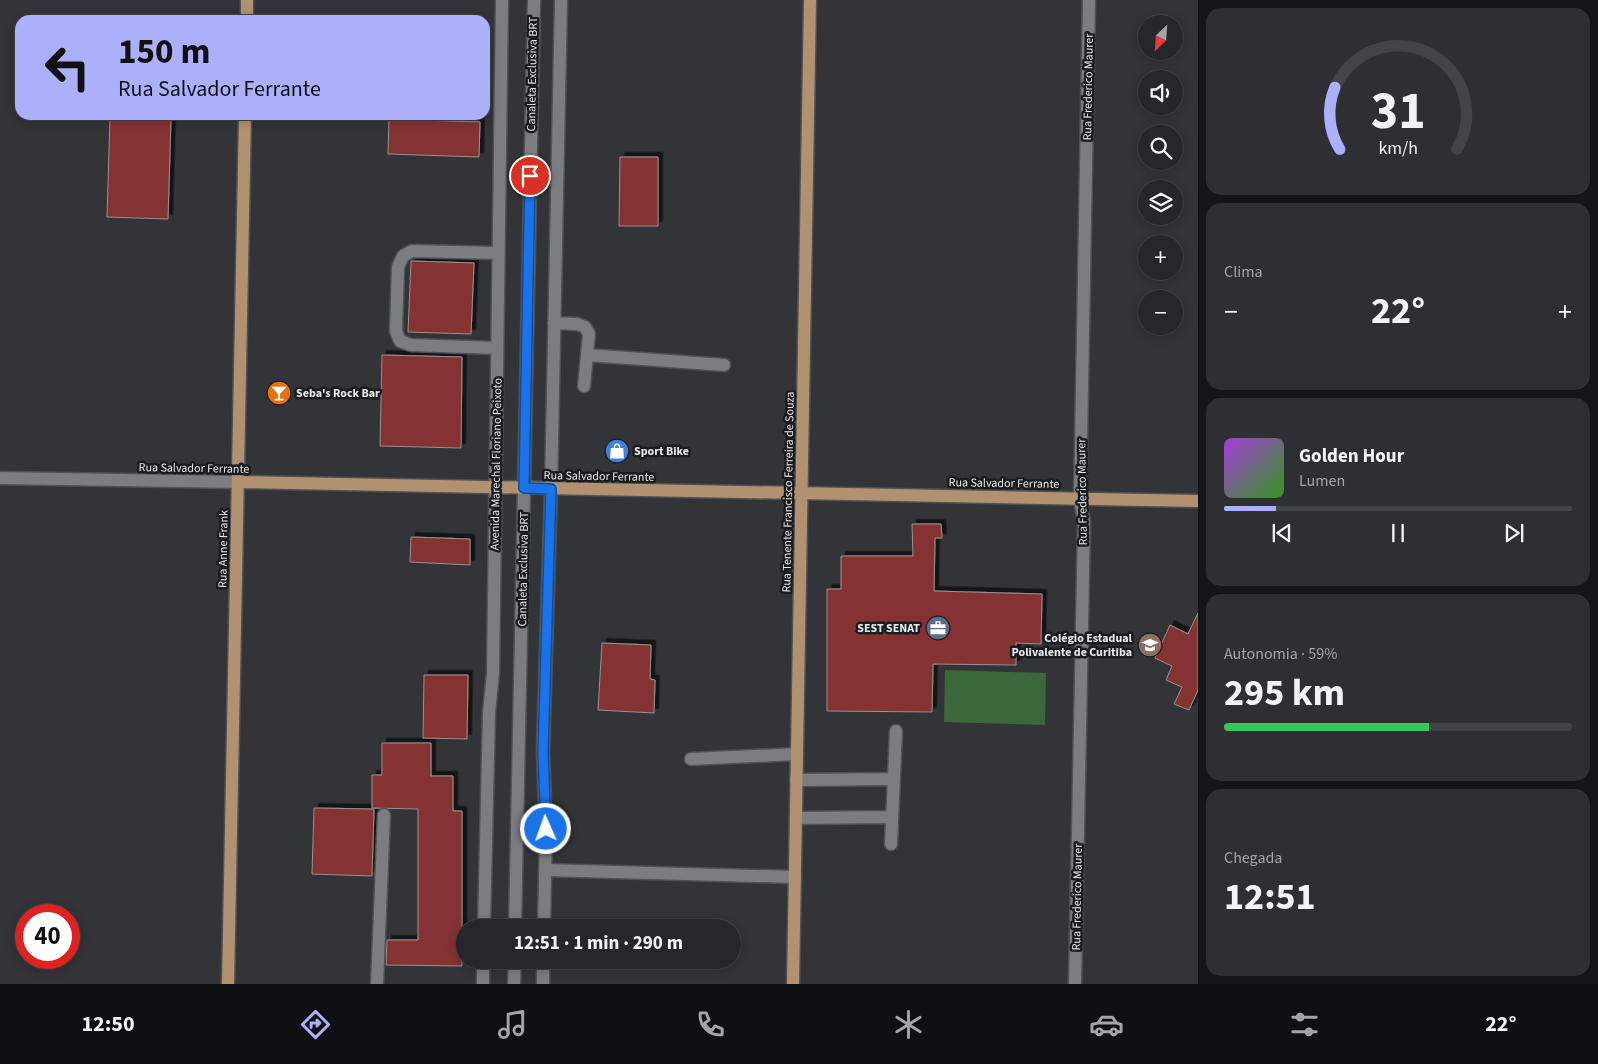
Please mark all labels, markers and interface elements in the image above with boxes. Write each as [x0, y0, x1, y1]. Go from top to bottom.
north arrow [1138, 15, 1182, 60]
map controls [1138, 15, 1183, 335]
street label: Canaleta Exclusiva BRT [523, 16, 542, 132]
text: 150 m [118, 27, 210, 77]
street label: Rua Frederico Maurer [1079, 33, 1098, 141]
icon: left [35, 35, 100, 100]
button: sound [1138, 70, 1183, 115]
text: Rua Salvador Ferrante [118, 73, 321, 105]
text: 31 [1371, 75, 1425, 149]
button: search [1138, 125, 1183, 170]
text: km/h [1378, 136, 1418, 161]
pin [509, 155, 551, 197]
icon: arrive [516, 162, 544, 190]
button: layers [1138, 180, 1183, 225]
button: + [1138, 235, 1183, 280]
text: Clima [1224, 261, 1262, 283]
text: 22° [1371, 284, 1425, 338]
button: − [1138, 290, 1183, 335]
text: − [1224, 292, 1238, 332]
text: + [1558, 292, 1572, 332]
street label: Avenida Marechal Floriano Peixoto [486, 378, 507, 550]
bar icon: Seba's Rock Bar [266, 380, 292, 406]
place label: Seba's Rock Bar [296, 385, 380, 402]
street label: Rua Tenente Francisco Ferreira de Souza [778, 391, 799, 593]
shop icon: Sport Bike [604, 438, 630, 464]
street label: Rua Frederico Maurer [1073, 438, 1092, 546]
place label: Sport Bike [634, 443, 689, 460]
text: Golden Hour [1299, 443, 1404, 470]
street label: Rua Salvador Ferrante [139, 459, 250, 478]
street label: Rua Salvador Ferrante [544, 467, 655, 486]
text: Lumen [1299, 470, 1345, 492]
street label: Rua Salvador Ferrante [949, 474, 1060, 493]
street label: Rua Anne Frank [214, 510, 233, 588]
street label: Canaleta Exclusiva BRT [514, 511, 533, 627]
icon: previous [1268, 519, 1296, 547]
icon: pause [1384, 519, 1412, 547]
icon: next [1500, 519, 1528, 547]
office icon: SEST SENAT [925, 615, 951, 641]
place label: SEST SENAT [857, 620, 920, 637]
place label: Colégio Estadual Polivalente de Curitiba [1012, 630, 1133, 661]
school or university icon: Colégio Estadual Polivalente de Curitiba [1137, 632, 1163, 658]
text: Autonomia · 59% [1224, 643, 1337, 665]
text: 295 km [1224, 666, 1345, 720]
position arrow [519, 802, 571, 854]
street label: Rua Frederico Maurer [1068, 843, 1087, 951]
text: Chegada [1224, 847, 1282, 869]
text: 12:51 [1224, 870, 1316, 924]
speed limit sign: 40 [15, 904, 80, 969]
text: 12:51 · 1 min · 290 m [514, 930, 683, 957]
icon: directions [298, 1007, 333, 1042]
icon: music [495, 1007, 530, 1042]
icon: phone [693, 1007, 728, 1042]
icon: climate [891, 1007, 926, 1042]
icon: car [1089, 1007, 1124, 1042]
icon: filters [1287, 1007, 1322, 1042]
text: 12:50 [81, 1008, 135, 1040]
text: 22° [1485, 1008, 1516, 1040]

